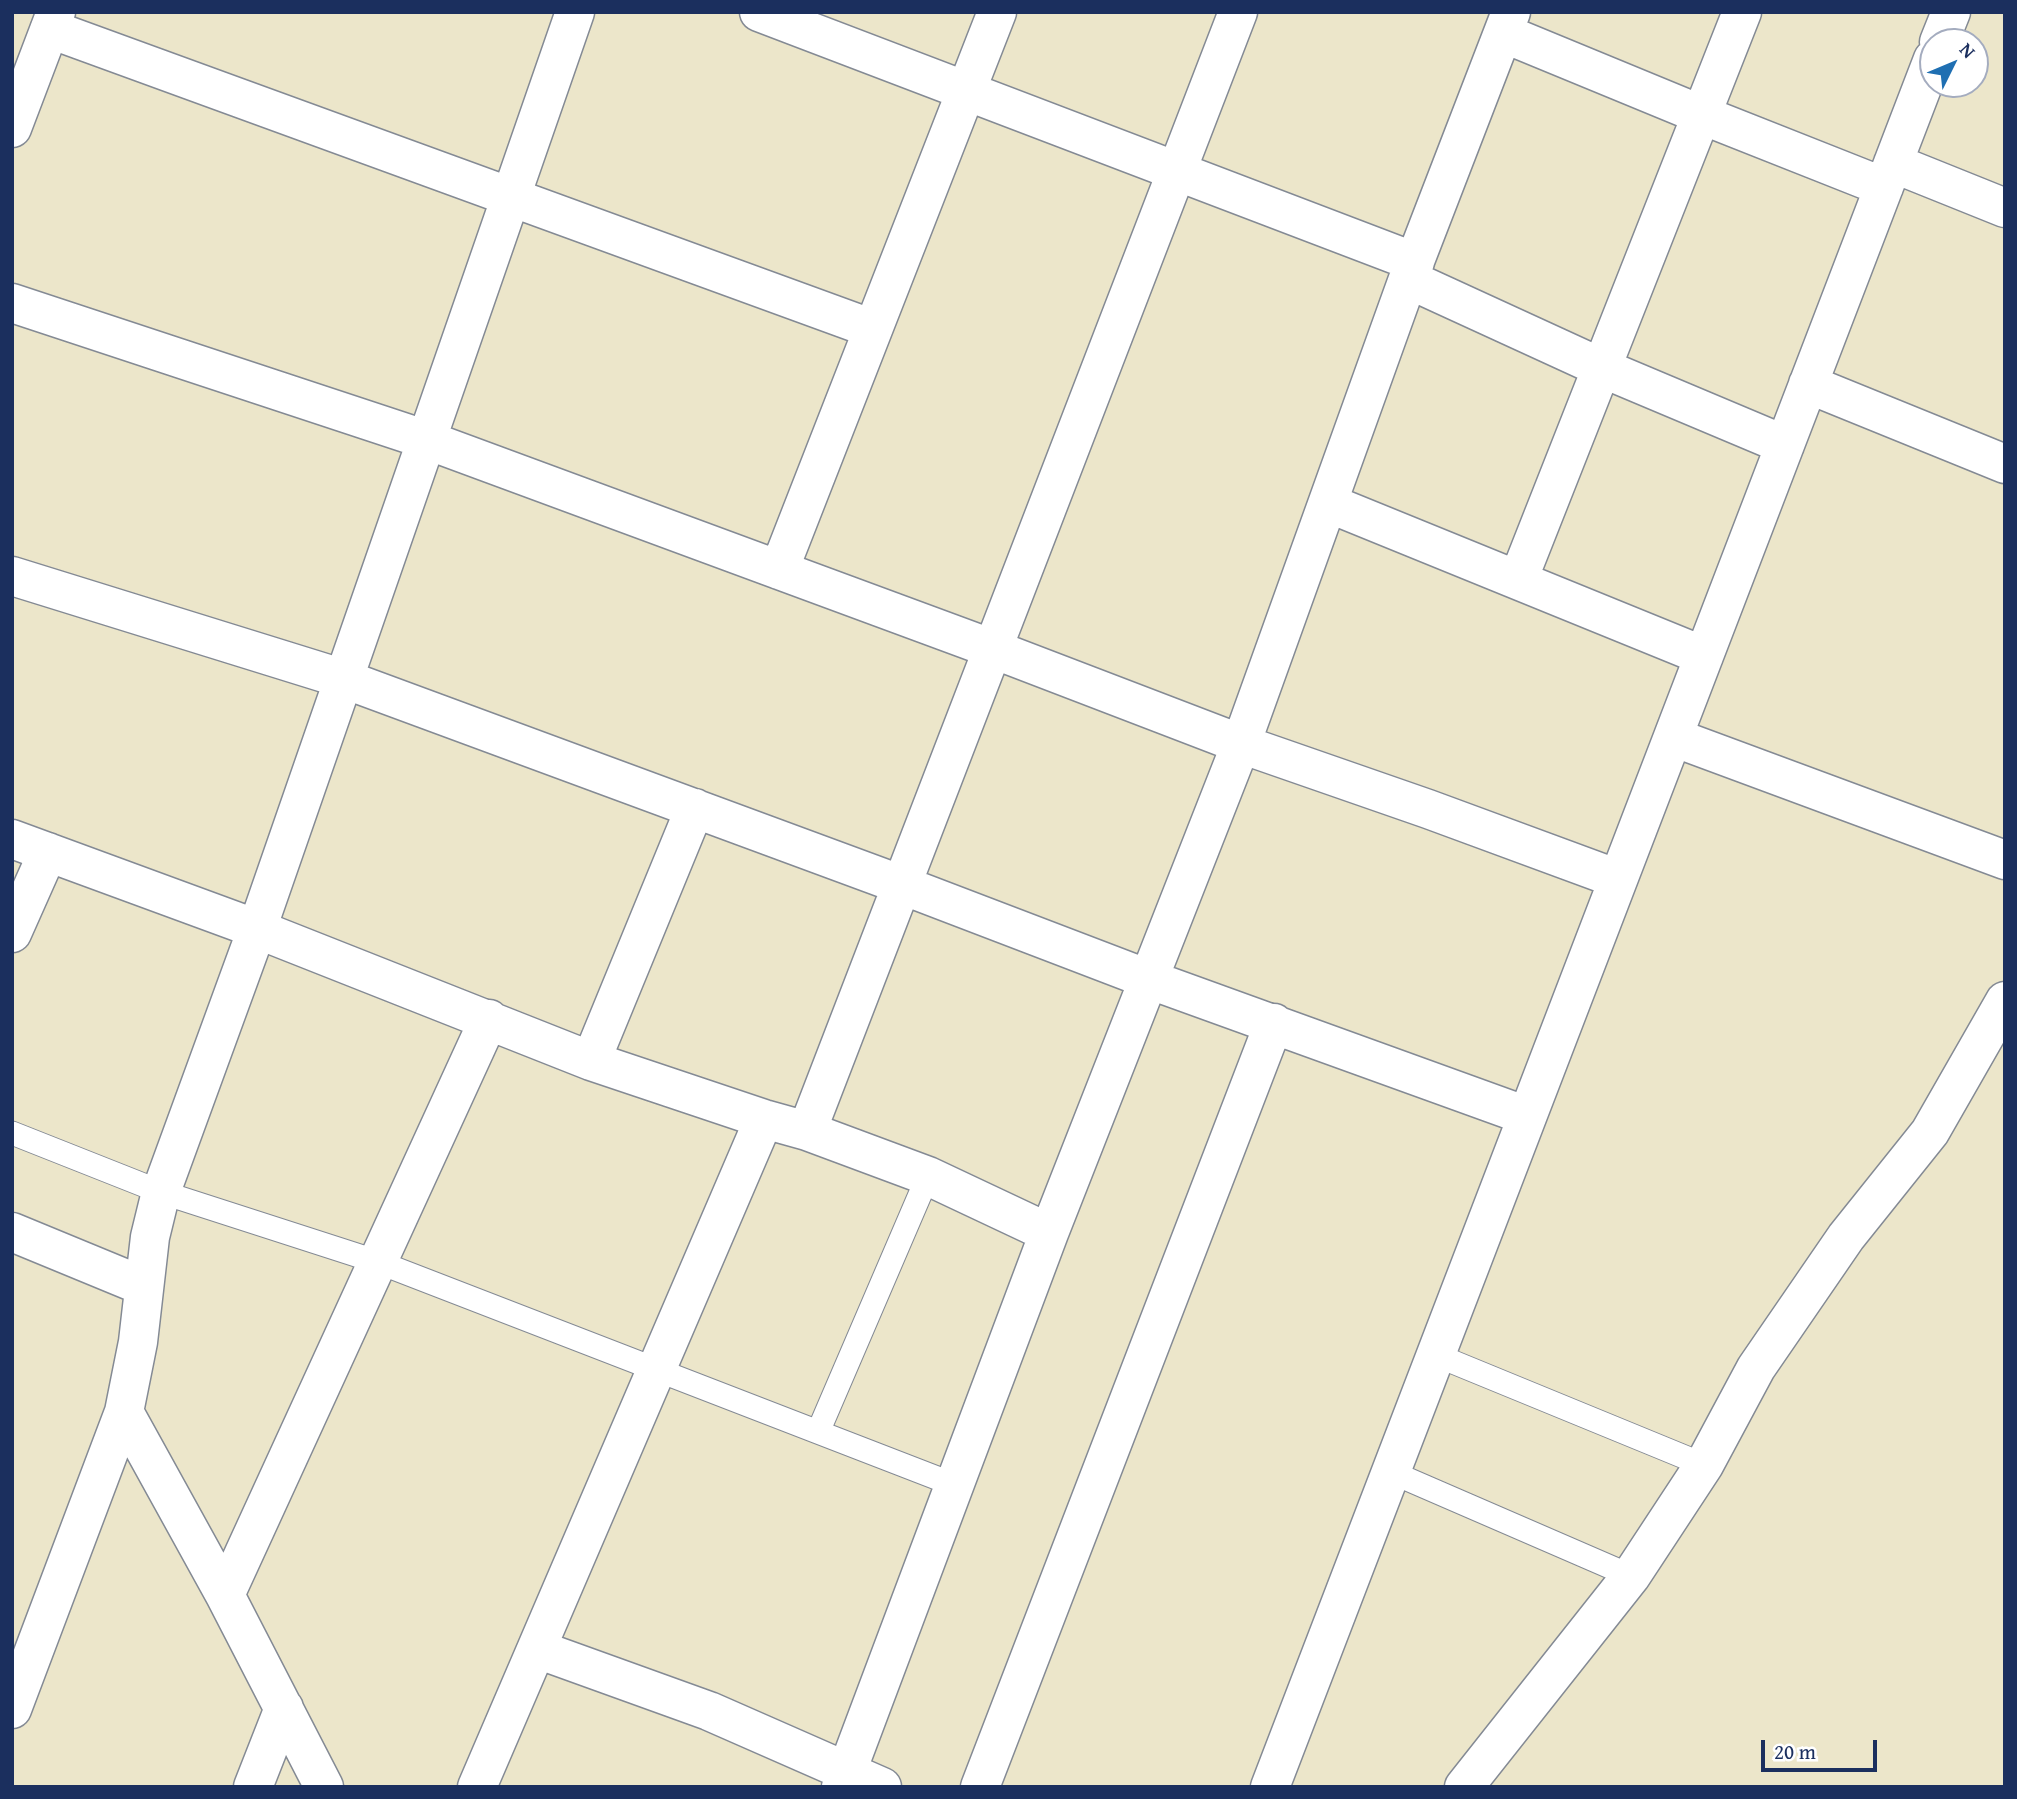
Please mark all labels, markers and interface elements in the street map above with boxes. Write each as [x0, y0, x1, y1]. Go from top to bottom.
north arrow [1919, 28, 1989, 98]
text: N [1953, 36, 1982, 64]
scale bar [1765, 1726, 1881, 1770]
text: 20 m [1774, 1736, 1816, 1767]

